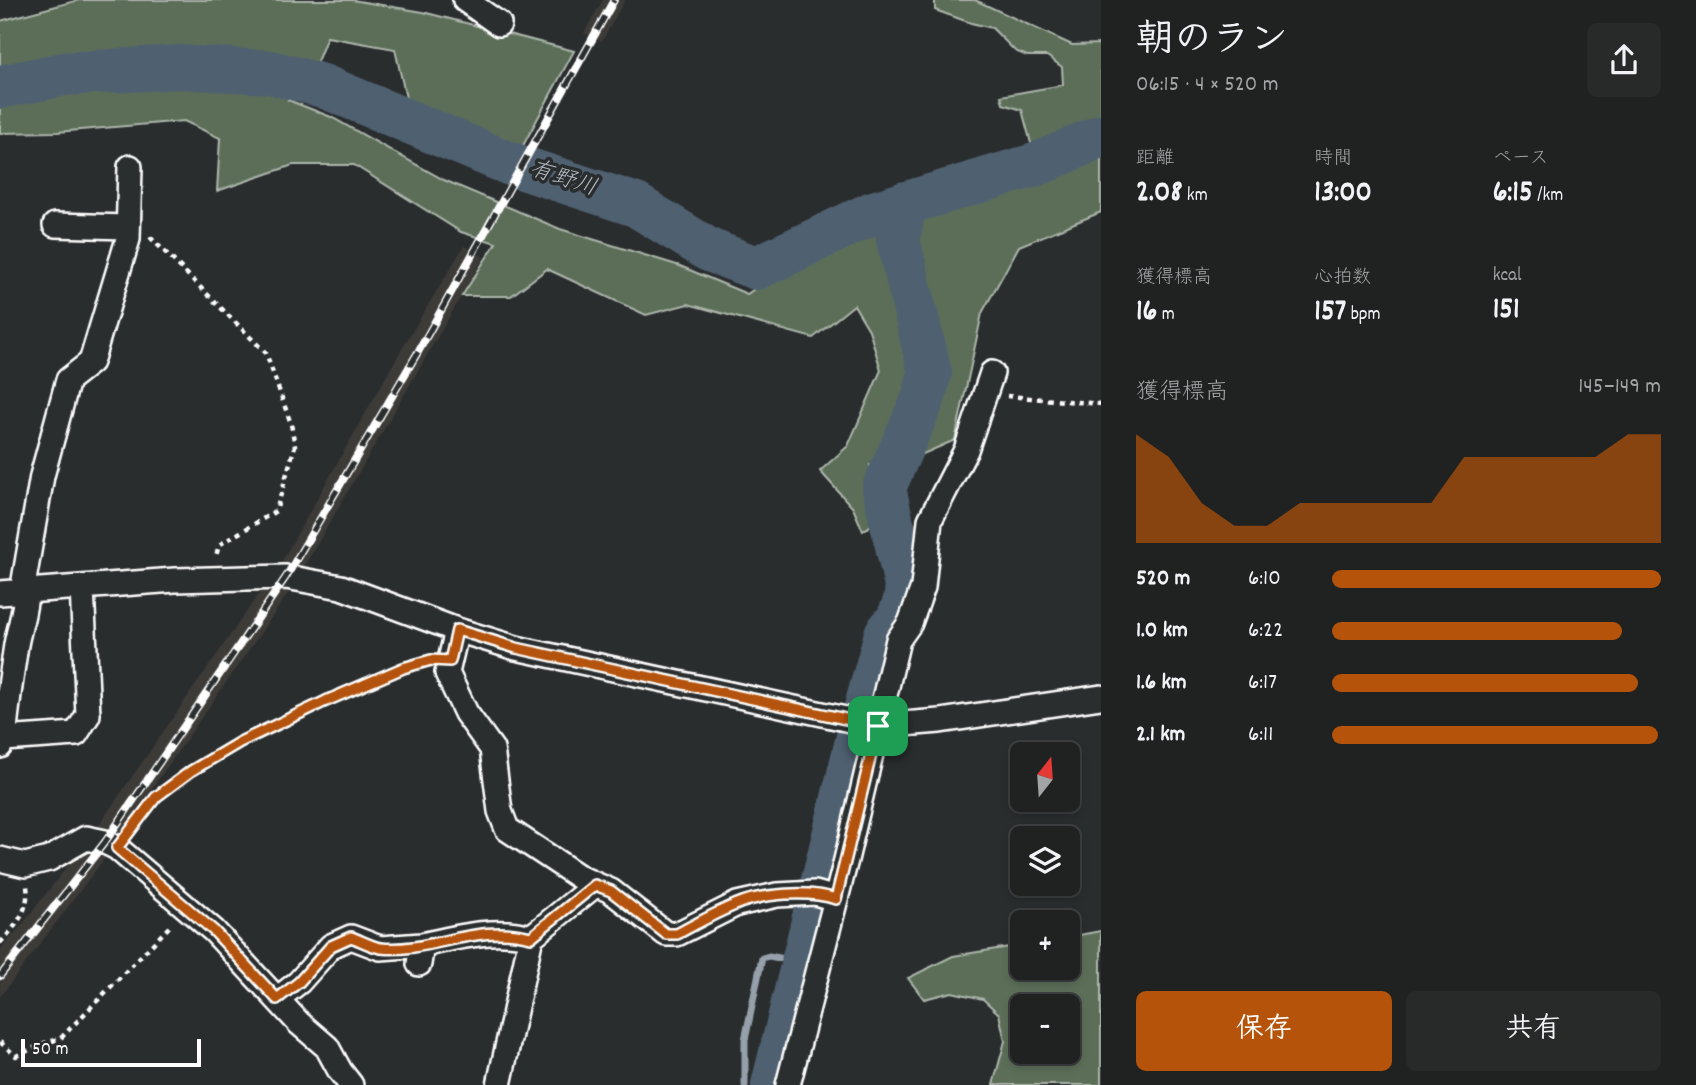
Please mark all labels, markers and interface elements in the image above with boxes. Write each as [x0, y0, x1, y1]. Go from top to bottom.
text: 朝のラン [1136, 15, 1288, 70]
button: share [1587, 23, 1661, 97]
text: 06:15 · 4 × 520 m [1136, 69, 1278, 102]
text: 距離 [1136, 146, 1174, 173]
text: 時間 [1314, 146, 1352, 173]
text: ペース [1493, 146, 1549, 173]
water label: 有野川 [525, 154, 601, 206]
text: 2.08 [1136, 173, 1182, 216]
text: 13:00 [1314, 173, 1372, 216]
text: 6:15 [1493, 173, 1533, 216]
text: km [1182, 183, 1208, 210]
text: /km [1533, 183, 1563, 210]
text: kcal [1493, 263, 1522, 290]
text: 獲得標高 [1136, 265, 1212, 292]
text: 心拍数 [1314, 265, 1371, 292]
text: 151 [1493, 290, 1520, 333]
text: 16 [1136, 292, 1157, 335]
text: 157 [1314, 292, 1346, 335]
text: m [1157, 302, 1175, 329]
text: bpm [1346, 302, 1381, 329]
text: 145–149 m [1578, 371, 1661, 404]
text: 獲得標高 [1136, 377, 1228, 410]
text: 520 m [1136, 563, 1190, 596]
text: 6:10 [1248, 563, 1281, 596]
text: 1.0 km [1136, 615, 1188, 648]
text: 6:22 [1248, 615, 1283, 648]
text: 1.6 km [1136, 667, 1187, 700]
text: 6:17 [1248, 667, 1277, 700]
pin [848, 696, 908, 756]
icon: arrive [859, 707, 897, 745]
text: 2.1 km [1136, 719, 1185, 752]
text: 6:11 [1248, 719, 1273, 752]
north arrow [1010, 742, 1080, 812]
map controls [1010, 742, 1080, 1064]
button: layers [1010, 826, 1080, 896]
button: + [1010, 910, 1080, 980]
button: 保存 [1136, 991, 1392, 1071]
button: 共有 [1406, 991, 1661, 1071]
button: − [1010, 994, 1080, 1064]
scale bar [21, 1036, 201, 1068]
text: 50 m [32, 1037, 69, 1064]

